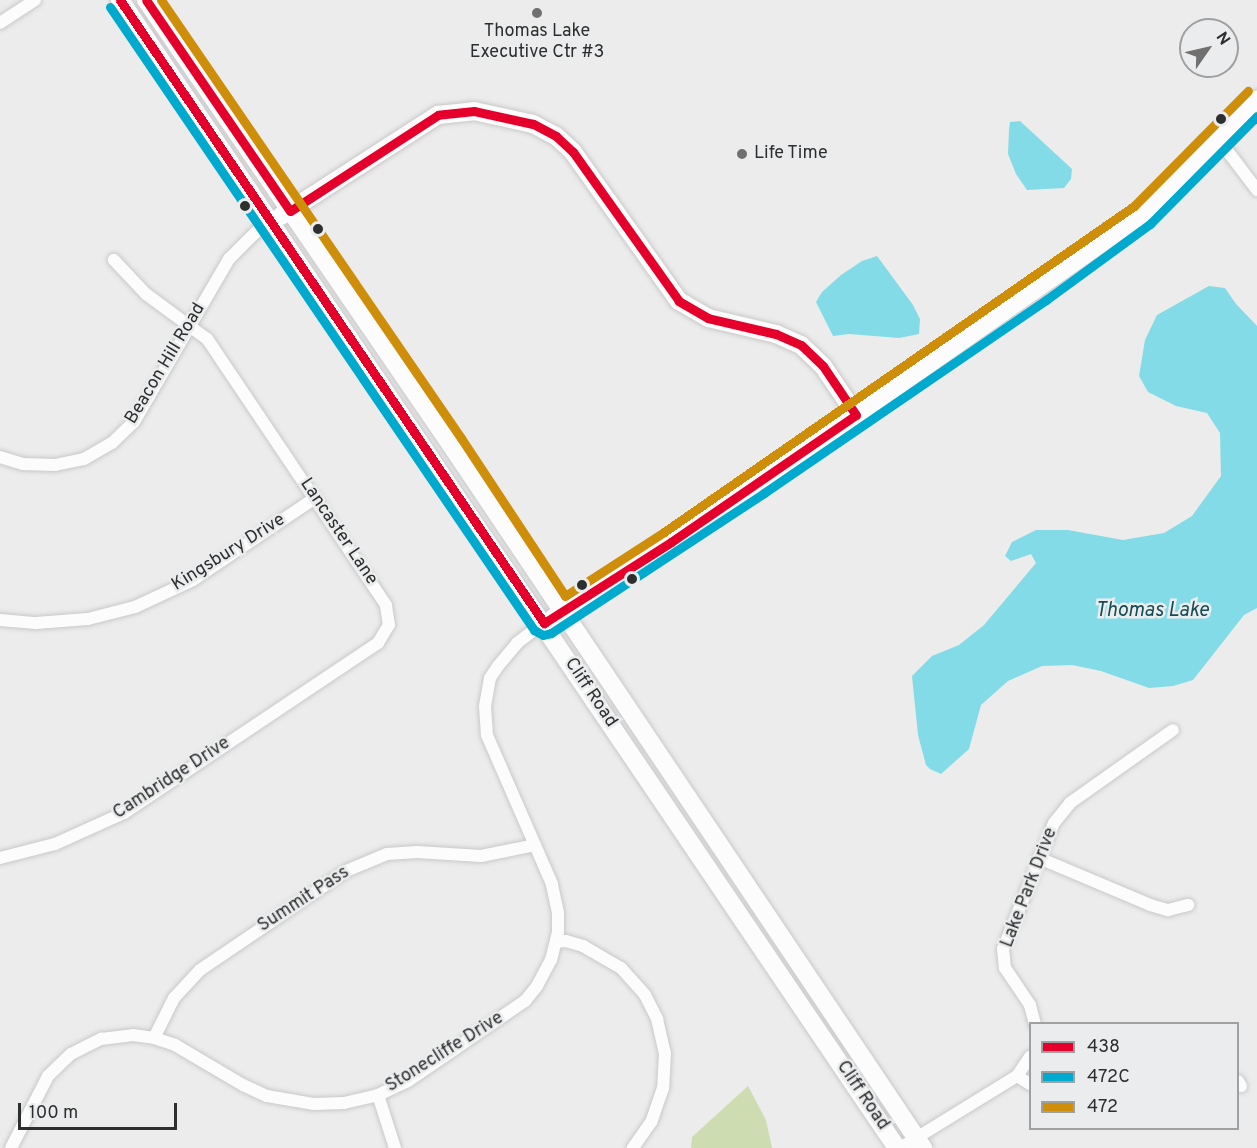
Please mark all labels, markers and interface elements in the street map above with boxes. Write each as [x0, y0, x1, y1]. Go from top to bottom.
marker: Thomas Lake Executive Ctr #3 [530, 6, 544, 20]
north arrow [1179, 18, 1239, 78]
place label: Thomas Lake Executive Ctr #3 [470, 22, 604, 64]
text: N [1211, 29, 1234, 49]
unlabelled marker [1215, 113, 1227, 125]
place label: Life Time [754, 143, 828, 165]
marker: Life Time [735, 147, 749, 161]
unlabelled marker [239, 200, 251, 212]
unlabelled marker [312, 223, 324, 235]
street label: Beacon Hill Road [121, 300, 211, 428]
street label: Lancaster Lane [294, 474, 382, 590]
street label: Kingsbury Drive [168, 510, 290, 596]
unlabelled marker [626, 573, 638, 585]
unlabelled marker [576, 579, 588, 591]
water label: Thomas Lake [1095, 599, 1209, 623]
street label: Cliff Road [559, 654, 621, 732]
street label: Cambridge Drive [110, 733, 234, 825]
street label: Lake Park Drive [997, 825, 1063, 951]
street label: Summit Pass [254, 862, 354, 938]
street label: Stonecliffe Drive [382, 1008, 508, 1098]
legend [1029, 1022, 1239, 1130]
text: 438 [1087, 1036, 1120, 1059]
street label: Cliff Road [831, 1057, 893, 1135]
text: 472C [1087, 1066, 1130, 1089]
scale bar [21, 1091, 180, 1129]
text: 472 [1087, 1096, 1118, 1119]
text: 100 m [29, 1102, 78, 1125]

